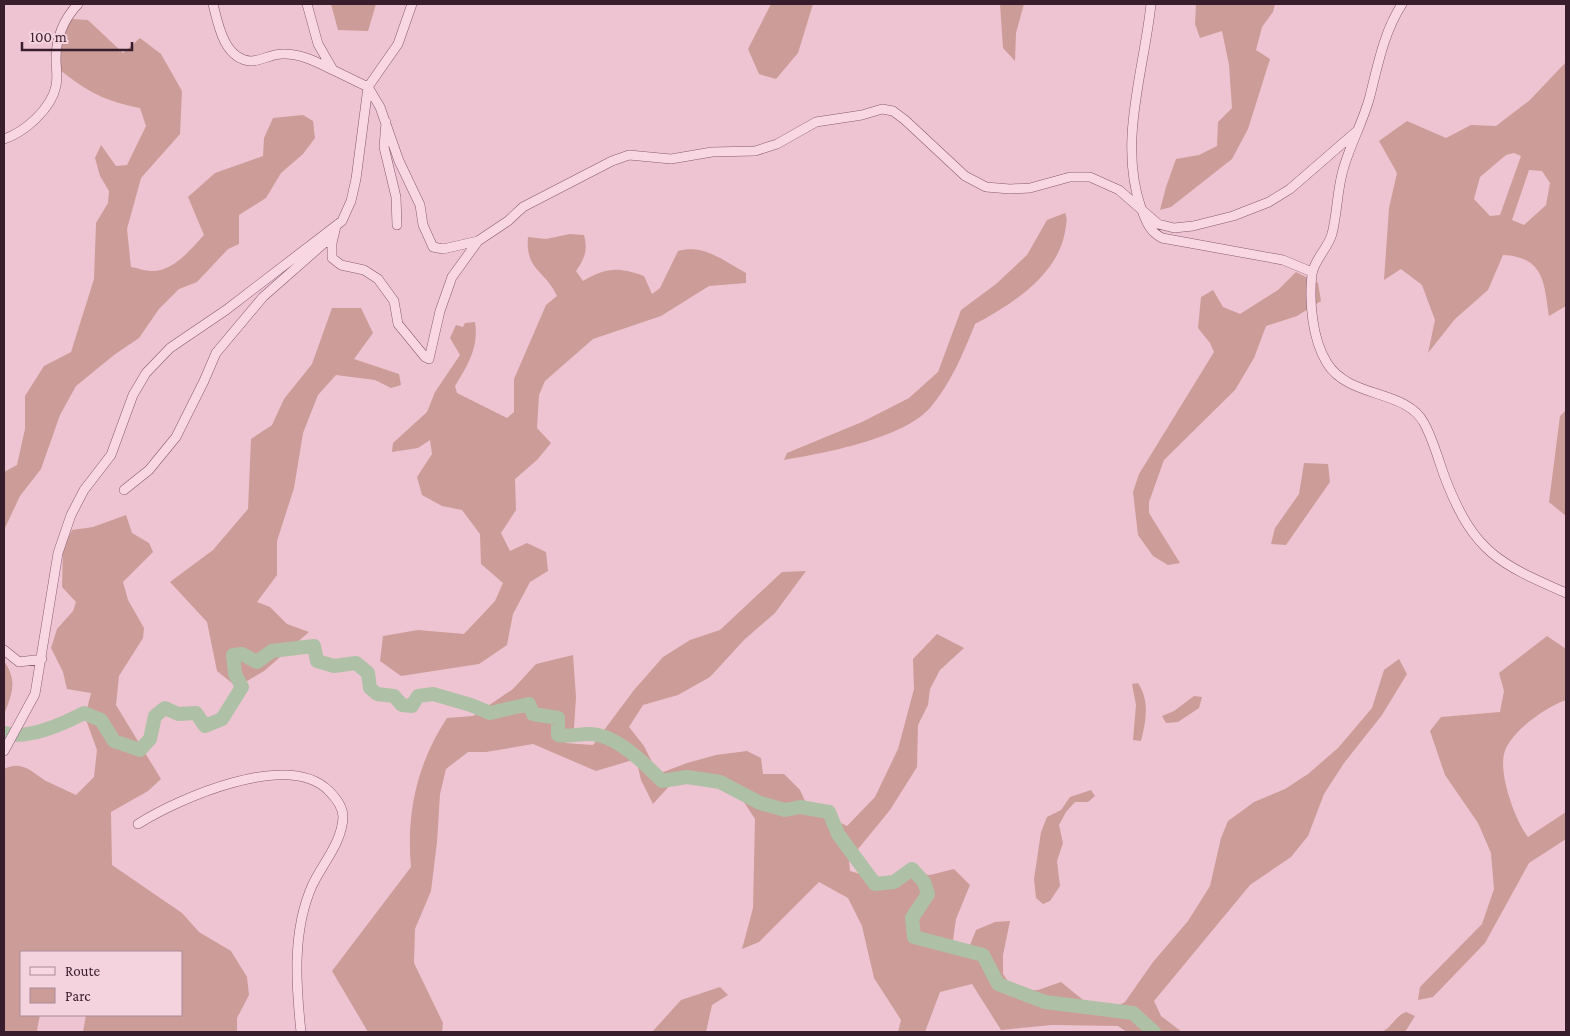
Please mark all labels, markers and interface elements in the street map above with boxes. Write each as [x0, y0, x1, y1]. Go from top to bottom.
scale bar [22, 20, 132, 52]
text: 100 m [30, 29, 67, 45]
legend [20, 951, 182, 1016]
text: Route [65, 963, 100, 979]
text: Parc [65, 988, 91, 1004]

